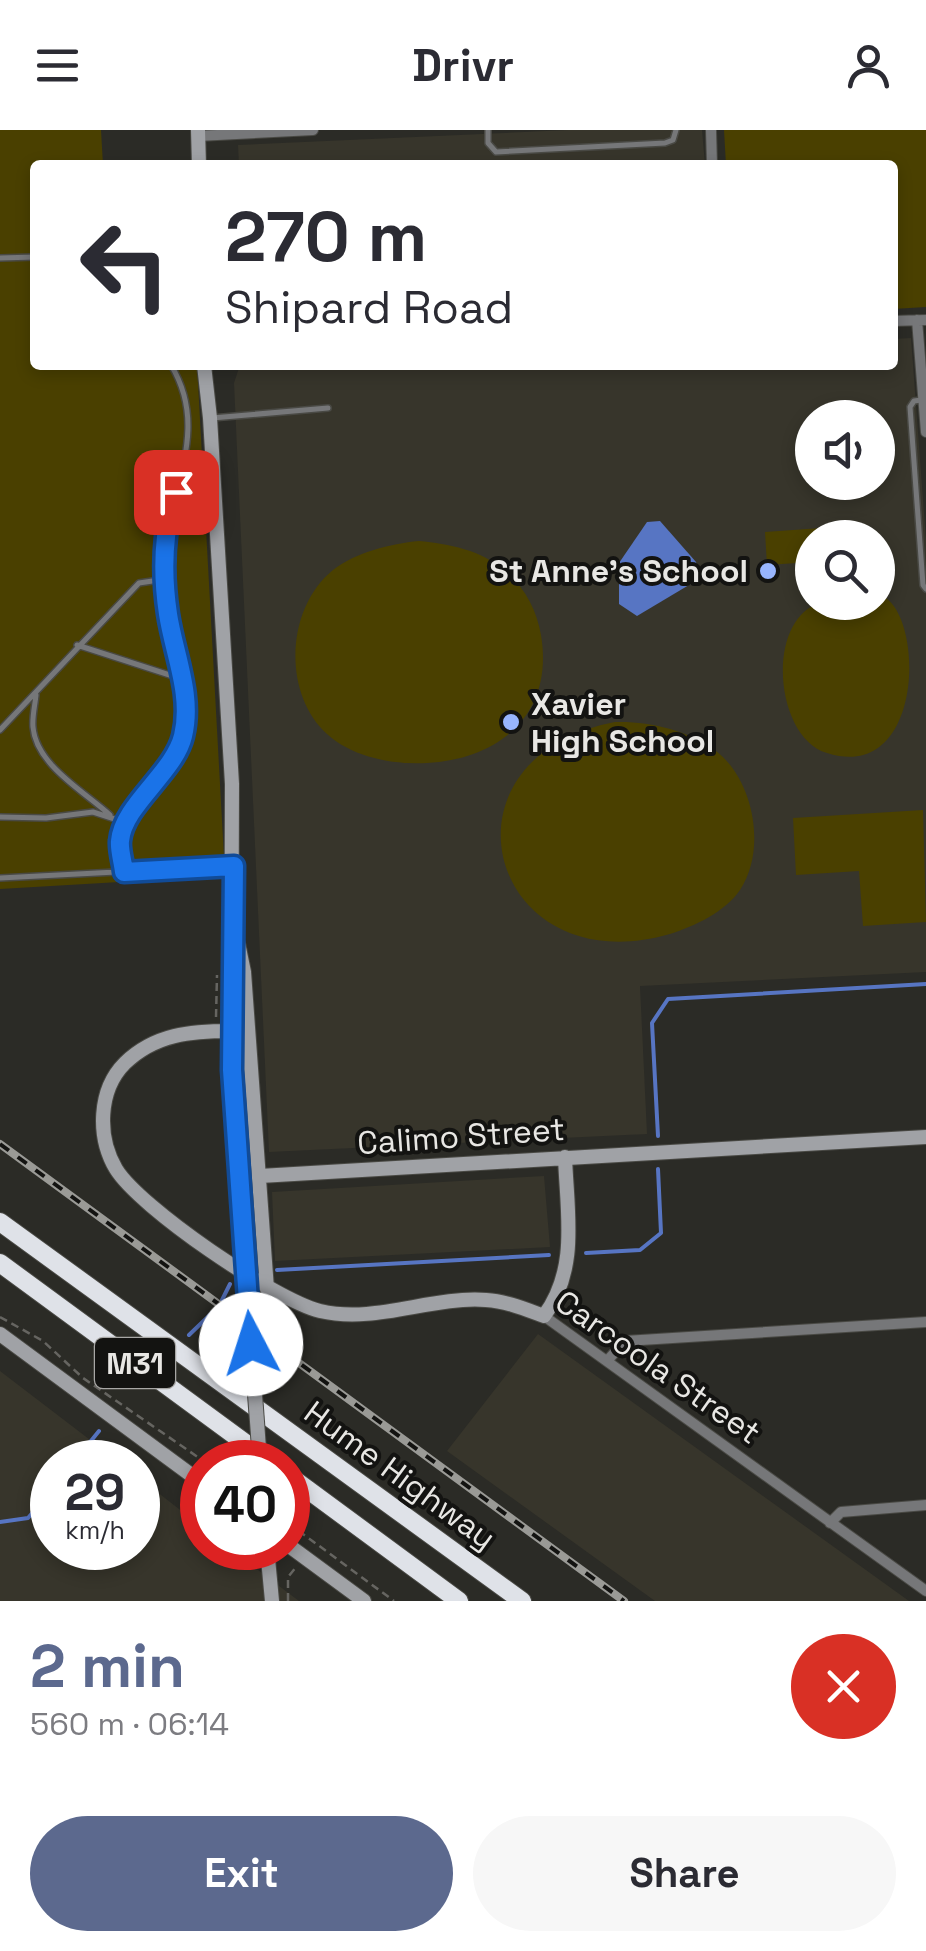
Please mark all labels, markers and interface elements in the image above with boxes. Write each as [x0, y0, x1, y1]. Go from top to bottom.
text: Drivr [412, 37, 514, 94]
icon: menu [30, 38, 85, 93]
icon: person [841, 38, 896, 93]
text: 270 m [225, 192, 427, 281]
icon: left [60, 200, 190, 330]
text: Shipard Road [225, 279, 513, 336]
map controls [795, 400, 895, 620]
button: sound [795, 400, 895, 500]
pin [134, 450, 219, 535]
icon: arrive [149, 465, 204, 520]
button: search [795, 520, 895, 620]
place label: St Anne's School [489, 551, 748, 591]
marker: St Anne's School [757, 560, 779, 582]
place label: Xavier High School [531, 684, 714, 761]
marker: Xavier High School [500, 711, 522, 733]
street label: Calimo Street [356, 1109, 566, 1163]
street label: Carcoola Street [548, 1281, 768, 1453]
position arrow [199, 1292, 303, 1396]
road number: M31 [95, 1338, 175, 1388]
street label: Hume Highway [296, 1392, 504, 1558]
speed limit sign: 40 [180, 1440, 310, 1570]
text: 29 [65, 1461, 125, 1525]
text: km/h [65, 1514, 125, 1546]
text: 2 min [30, 1628, 185, 1705]
button: close [791, 1634, 896, 1739]
text: 560 m · 06:14 [30, 1704, 229, 1744]
button: Exit [30, 1816, 453, 1931]
button: Share [473, 1816, 896, 1931]

